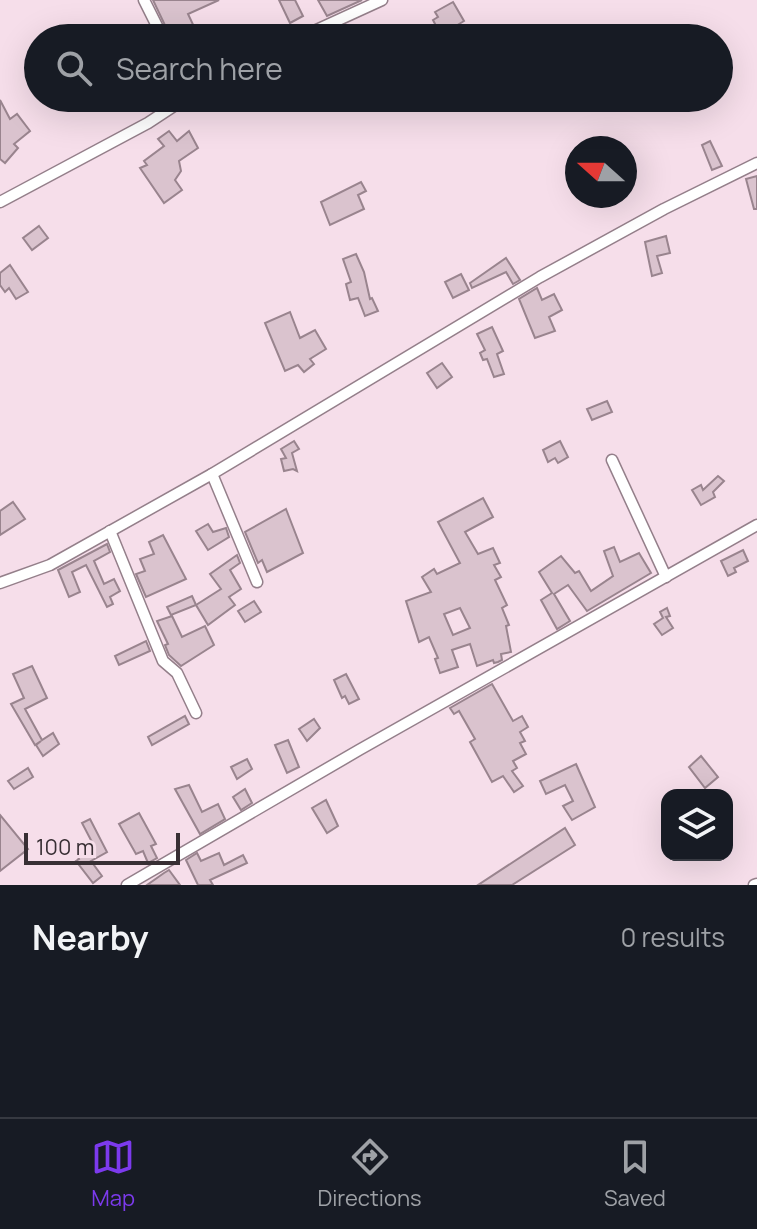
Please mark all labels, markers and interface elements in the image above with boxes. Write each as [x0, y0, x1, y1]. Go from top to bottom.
search box [24, 24, 733, 112]
icon: search [52, 46, 96, 90]
text: Search here [116, 48, 283, 89]
north arrow [565, 136, 637, 208]
map controls [661, 789, 733, 861]
button: layers [661, 789, 733, 861]
scale bar [24, 829, 180, 865]
text: 100 m [36, 832, 94, 862]
text: Nearby [32, 914, 148, 960]
text: 0 results [620, 919, 725, 955]
tab: Map [91, 1135, 135, 1213]
tab: Directions [317, 1135, 422, 1213]
tab: Saved [604, 1135, 666, 1213]

